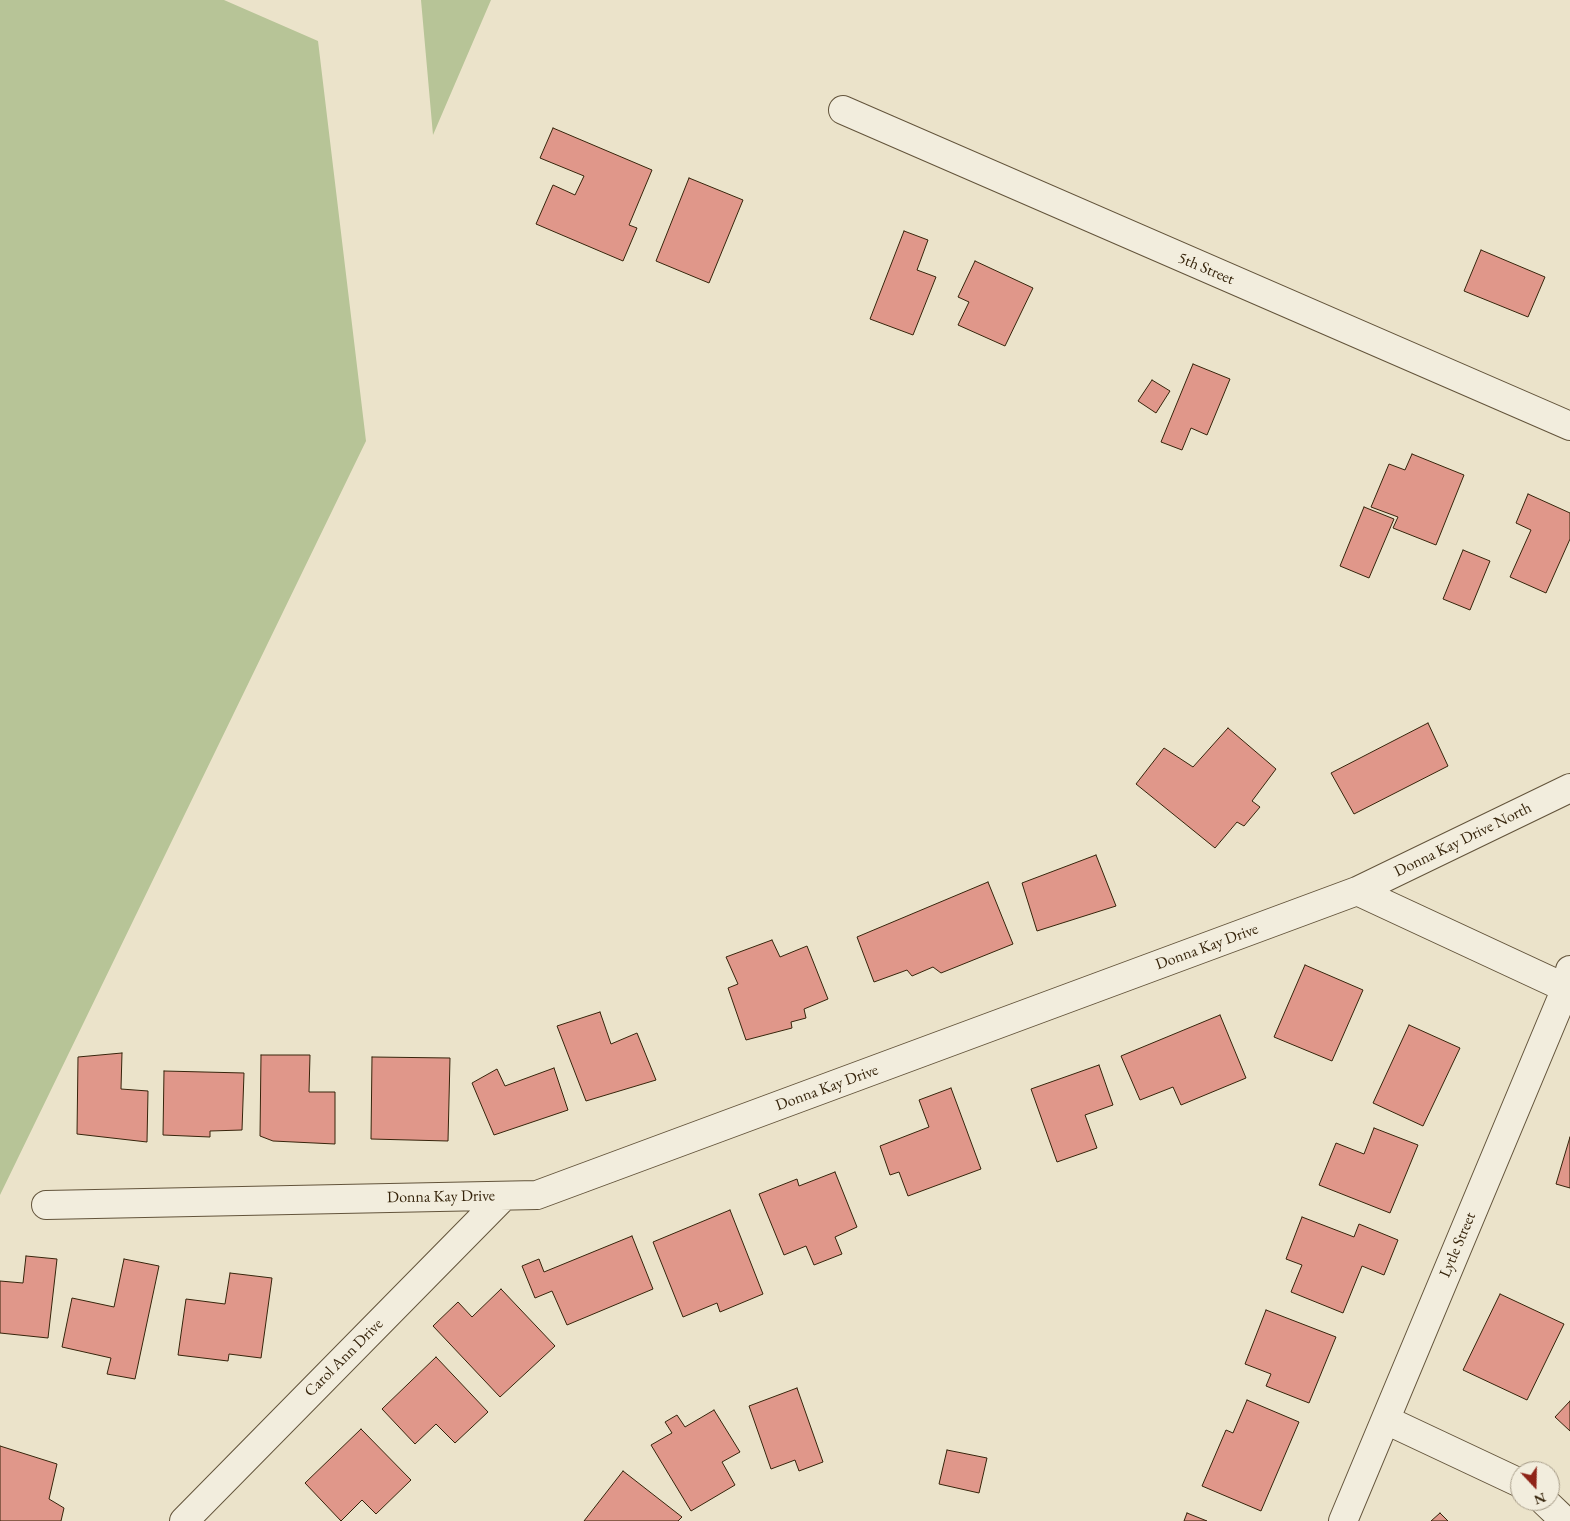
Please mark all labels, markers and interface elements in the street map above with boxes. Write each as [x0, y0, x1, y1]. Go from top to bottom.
street label: 5th Street [1175, 249, 1237, 289]
street label: Donna Kay Drive North [1391, 798, 1535, 882]
street label: Donna Kay Drive [1153, 920, 1261, 974]
street label: Donna Kay Drive [773, 1061, 881, 1115]
street label: Donna Kay Drive [387, 1186, 495, 1208]
street label: Lytle Street [1436, 1209, 1480, 1281]
street label: Carol Ann Drive [301, 1315, 387, 1401]
north arrow [1510, 1461, 1560, 1511]
text: N [1532, 1489, 1549, 1509]

